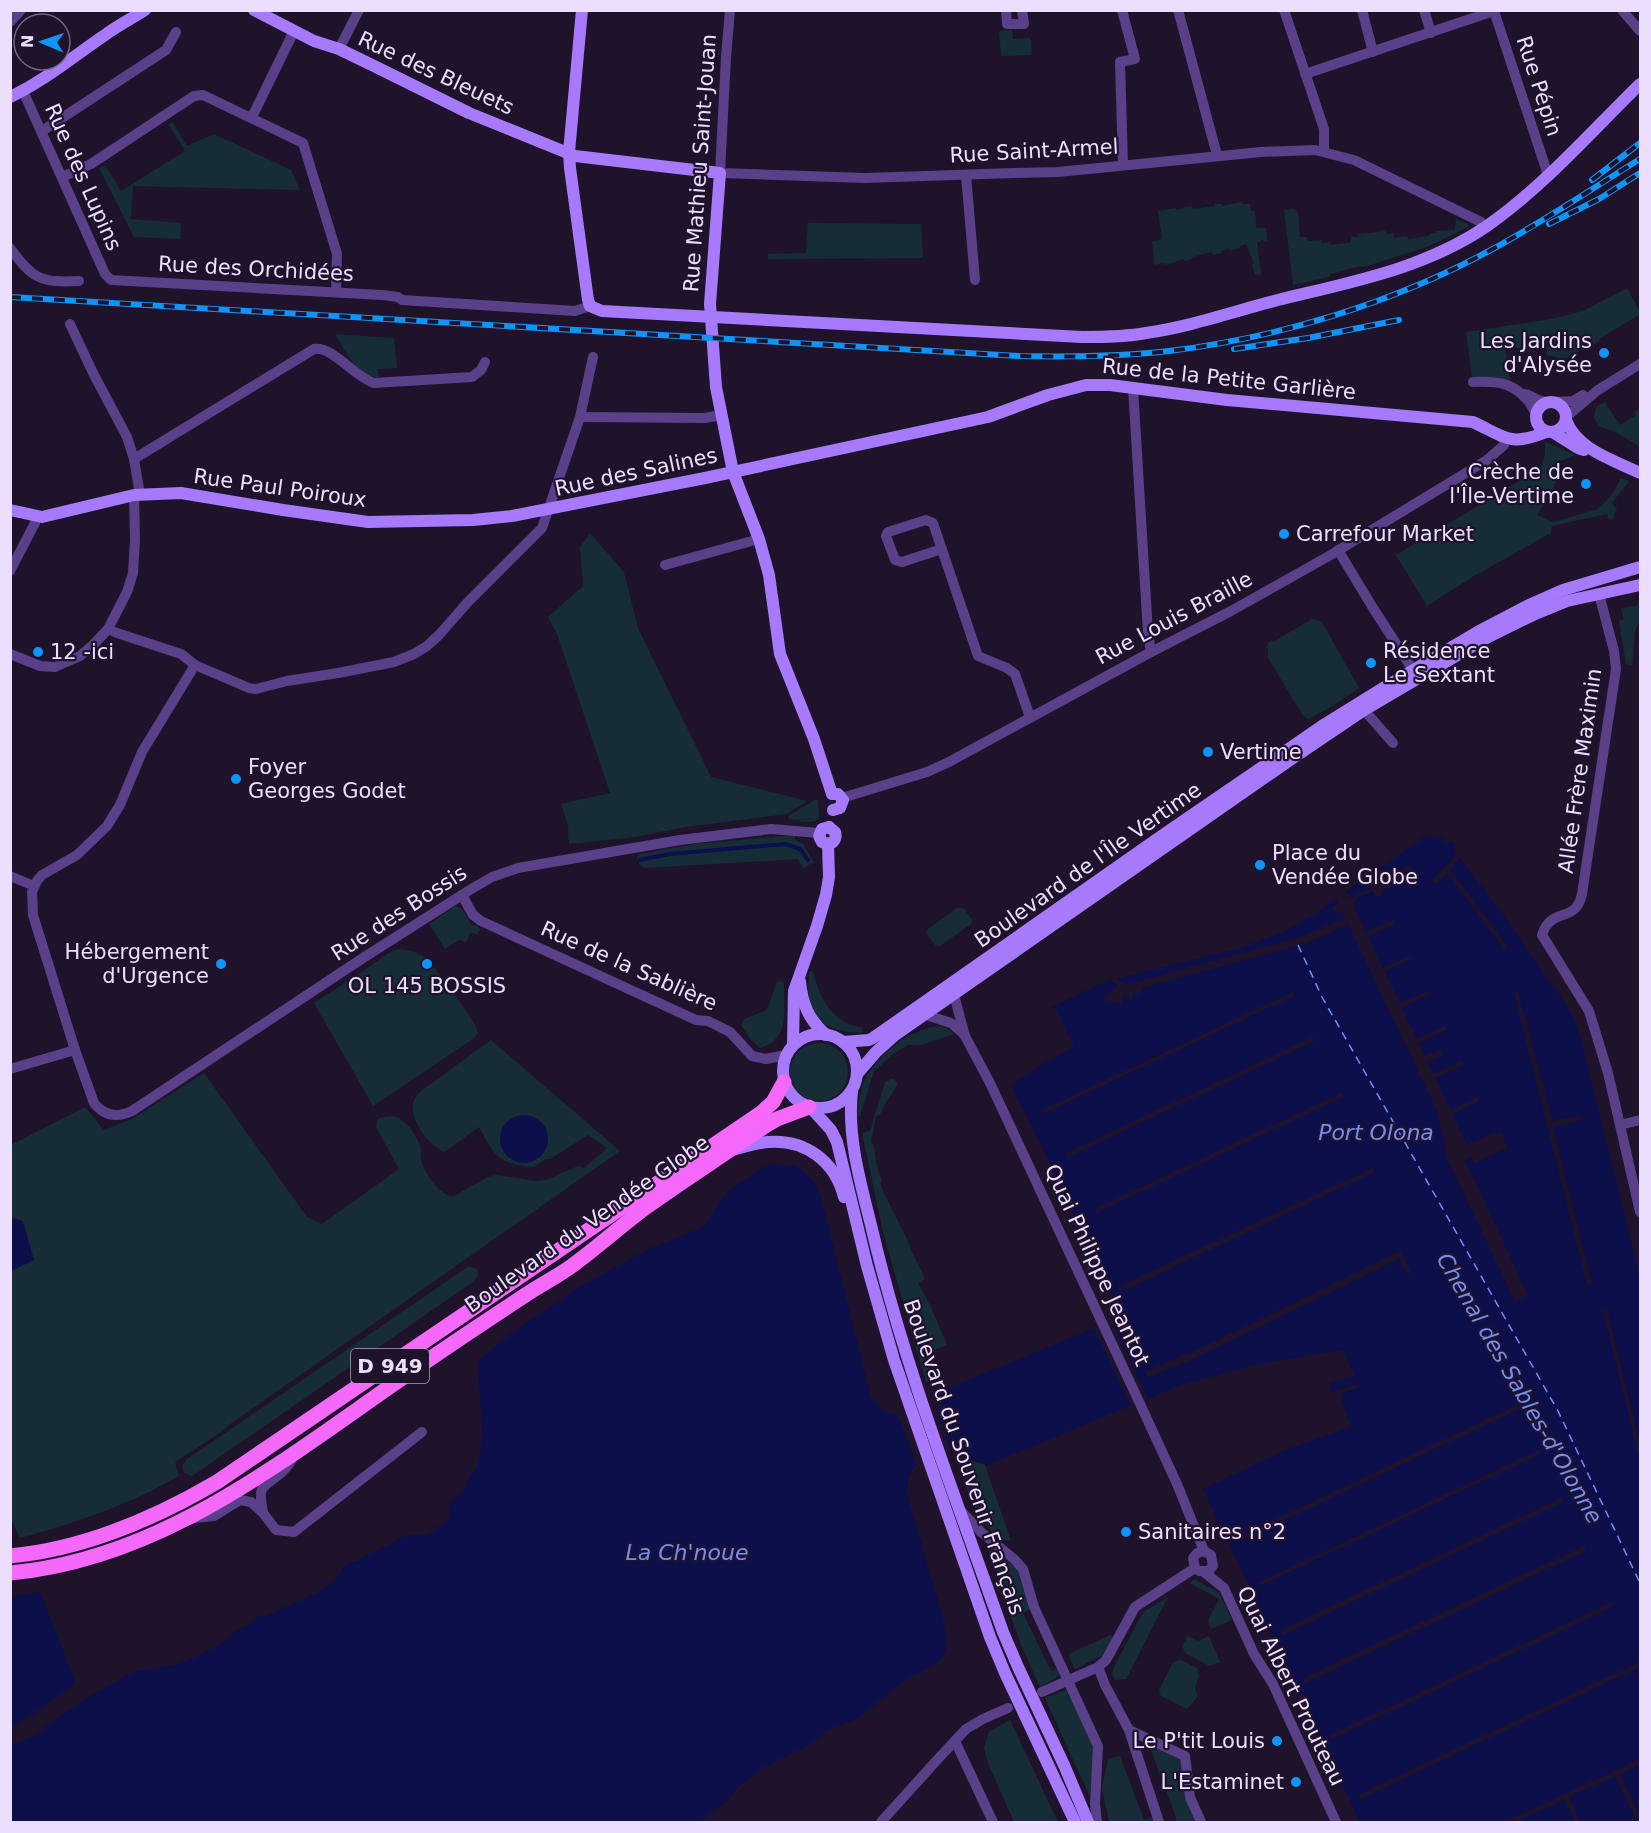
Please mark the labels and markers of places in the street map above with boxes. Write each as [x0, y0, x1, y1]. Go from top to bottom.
place label: Les Jardins d'Alysée [1479, 329, 1592, 377]
marker: Les Jardins d'Alysée [1597, 346, 1611, 360]
place label: Crèche de l'Île-Vertime [1449, 460, 1574, 508]
marker: Crèche de l'Île-Vertime [1579, 477, 1593, 491]
place label: Carrefour Market [1296, 522, 1474, 546]
marker: Carrefour Market [1277, 527, 1291, 541]
place label: Résidence Le Sextant [1383, 639, 1495, 687]
place label: 12 -ici [50, 640, 114, 664]
marker: 12 -ici [31, 645, 45, 659]
marker: Résidence Le Sextant [1364, 656, 1378, 670]
place label: Vertime [1220, 740, 1302, 764]
marker: Vertime [1201, 745, 1215, 759]
place label: Foyer Georges Godet [248, 755, 406, 803]
marker: Foyer Georges Godet [229, 772, 243, 786]
place label: Place du Vendée Globe [1272, 841, 1418, 889]
marker: Place du Vendée Globe [1253, 858, 1267, 872]
place label: Hébergement d'Urgence [65, 940, 209, 988]
marker: Hébergement d'Urgence [214, 957, 228, 971]
marker: OL 145 BOSSIS [420, 957, 434, 971]
place label: OL 145 BOSSIS [348, 974, 506, 998]
place label: Sanitaires n°2 [1138, 1520, 1286, 1544]
marker: Sanitaires n°2 [1119, 1525, 1133, 1539]
place label: Le P'tit Louis [1132, 1729, 1265, 1753]
marker: Le P'tit Louis [1270, 1734, 1284, 1748]
place label: L'Estaminet [1160, 1770, 1284, 1794]
marker: L'Estaminet [1289, 1775, 1303, 1789]

